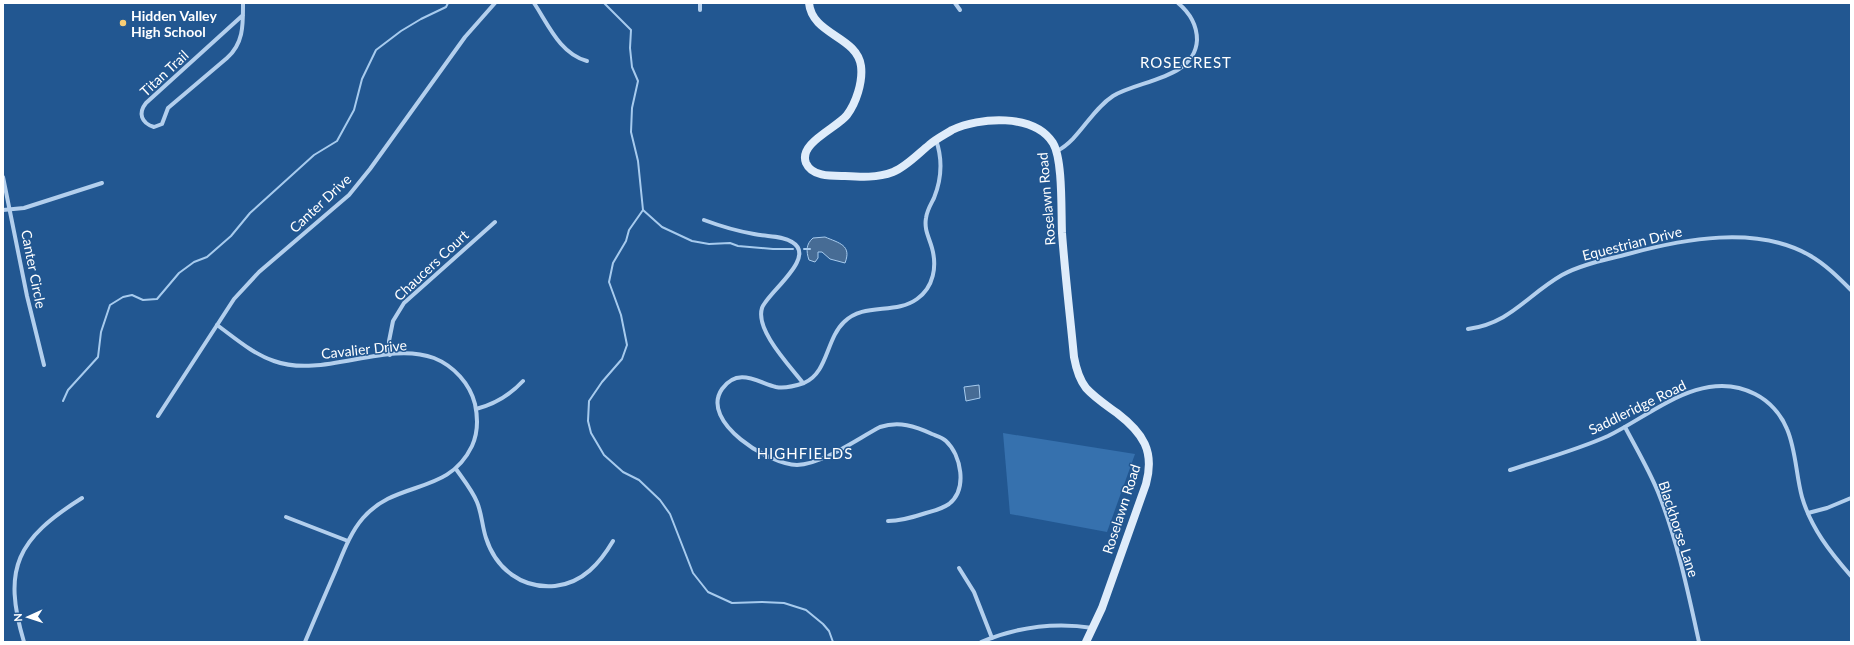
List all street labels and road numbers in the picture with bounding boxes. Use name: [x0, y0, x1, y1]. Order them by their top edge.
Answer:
street label: Titan Trail: [136, 46, 192, 100]
street label: Roselawn Road: [1033, 152, 1059, 246]
street label: Canter Drive: [286, 170, 354, 236]
street label: Equestrian Drive: [1580, 222, 1684, 264]
street label: Chaucers Court: [390, 226, 472, 304]
street label: Canter Circle: [18, 228, 50, 310]
street label: Cavalier Drive: [320, 336, 408, 362]
street label: Saddleridge Road: [1585, 376, 1689, 438]
street label: Roselawn Road: [1098, 462, 1144, 556]
street label: Blackhorse Lane: [1655, 479, 1703, 579]

